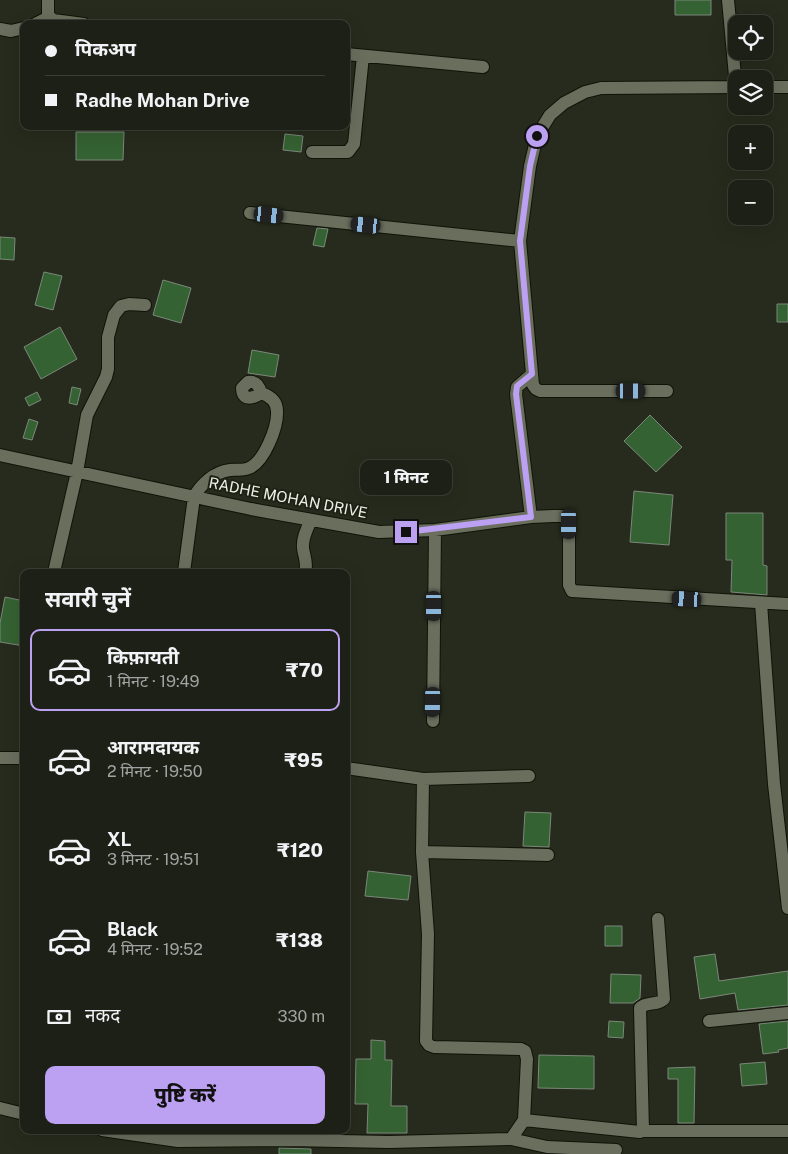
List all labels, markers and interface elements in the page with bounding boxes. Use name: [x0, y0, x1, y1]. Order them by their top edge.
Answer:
map controls: [728, 15, 773, 225]
button: locate: [728, 15, 773, 60]
text: पिकअप: [75, 38, 136, 60]
button: layers: [728, 70, 773, 115]
text: Radhe Mohan Drive: [75, 89, 250, 111]
route start: [526, 125, 548, 147]
button: +: [728, 125, 773, 170]
button: −: [728, 180, 773, 225]
car: [253, 206, 284, 224]
car: [350, 216, 381, 234]
car: [616, 384, 646, 399]
callout: 1 मिनट: [360, 460, 452, 494]
text: 1 मिनट: [384, 468, 428, 487]
street label: RADHE MOHAN DRIVE: [207, 474, 369, 521]
car: [561, 509, 576, 539]
route end: [395, 521, 417, 543]
text: सवारी चुनें: [45, 586, 131, 612]
car: [426, 591, 441, 621]
car: [671, 591, 702, 607]
text: किफ़ायती: [107, 646, 179, 668]
icon: car: [47, 648, 92, 693]
text: ₹70: [286, 659, 323, 681]
text: 1 मिनट · 19:49: [107, 672, 199, 691]
car: [425, 687, 440, 717]
text: आरामदायक: [107, 736, 199, 758]
icon: car: [47, 738, 92, 783]
text: ₹95: [284, 749, 323, 771]
text: 2 मिनट · 19:50: [107, 762, 203, 781]
icon: car: [47, 828, 92, 873]
text: XL: [107, 828, 132, 850]
text: ₹120: [277, 839, 323, 861]
text: 3 मिनट · 19:51: [107, 850, 200, 869]
icon: car: [47, 918, 92, 963]
text: Black: [107, 918, 158, 940]
text: ₹138: [276, 929, 323, 951]
text: 4 मिनट · 19:52: [107, 940, 203, 959]
icon: cash: [45, 1003, 73, 1031]
text: नकद: [85, 1004, 120, 1026]
text: 330 m: [278, 1007, 325, 1026]
button: पुष्टि करें: [45, 1066, 325, 1124]

